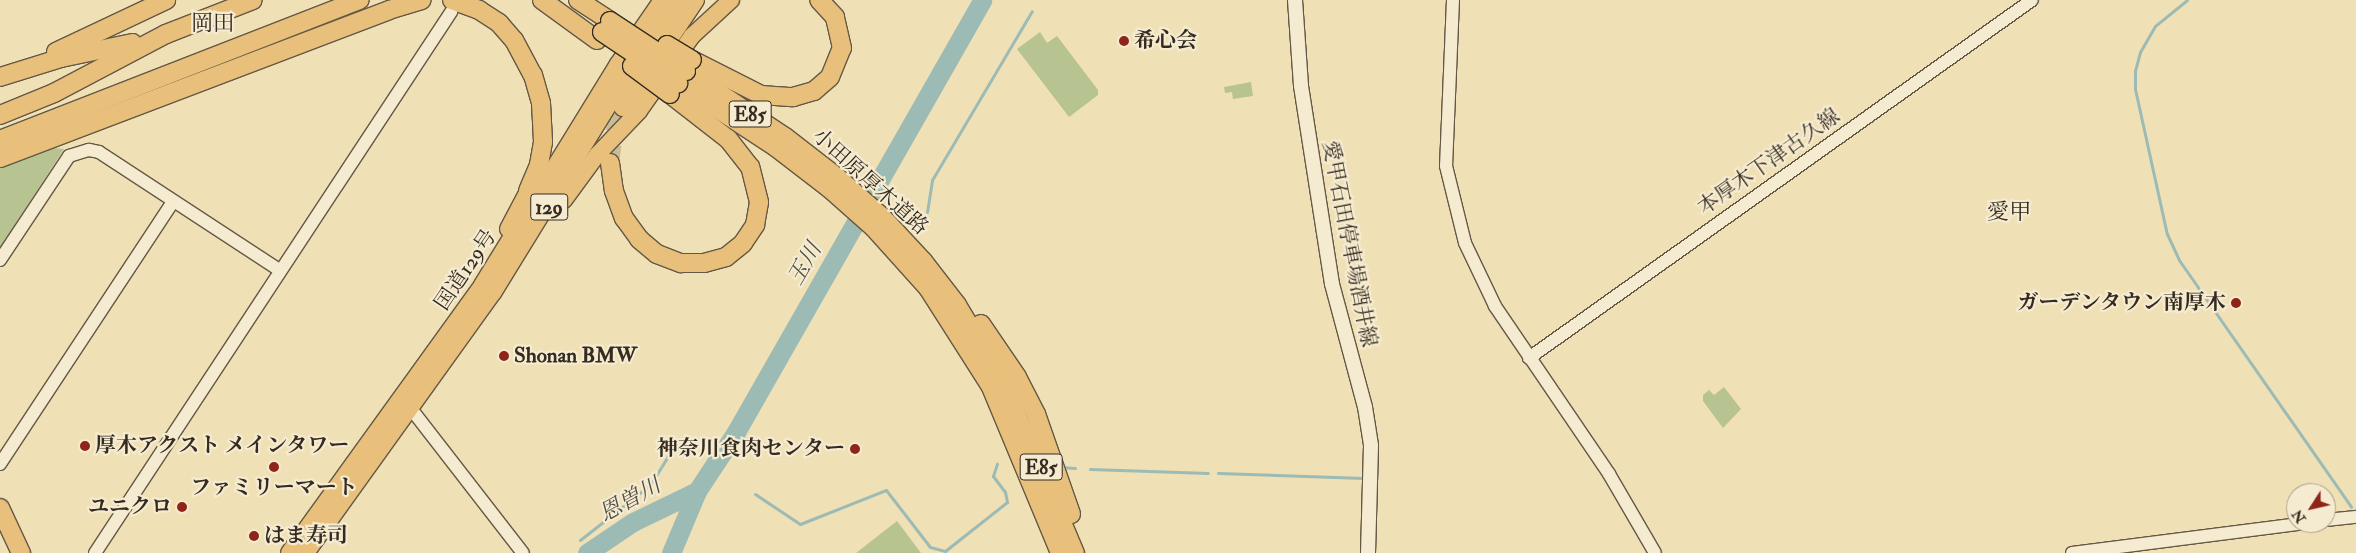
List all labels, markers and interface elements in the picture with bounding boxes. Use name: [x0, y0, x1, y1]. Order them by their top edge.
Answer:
district label: 岡田: [191, 11, 235, 37]
place label: 希心会: [1134, 28, 1197, 54]
marker: 希心会: [1118, 35, 1130, 47]
road number: E85: [728, 96, 772, 132]
street label: 本厚木下津古久線: [1693, 103, 1845, 221]
street label: 小田原厚木道路: [807, 123, 933, 241]
street label: 愛甲石田停車場酒井線: [1317, 139, 1381, 349]
road number: 129: [529, 190, 569, 224]
district label: 愛甲: [1987, 200, 2031, 226]
street label: 国道129号: [430, 225, 502, 315]
water label: 玉川: [783, 238, 827, 290]
place label: ガーデンタウン南厚木: [2016, 290, 2226, 316]
marker: ガーデンタウン南厚木: [2230, 297, 2242, 309]
place label: Shonan BMW: [514, 343, 637, 369]
marker: Shonan BMW: [498, 350, 510, 362]
place label: 厚木アクスト メインタワー: [95, 433, 351, 459]
place label: 神奈川食肉センター: [656, 436, 845, 462]
marker: 厚木アクスト メインタワー: [79, 440, 91, 452]
marker: 神奈川食肉センター: [849, 443, 861, 455]
road number: E85: [1018, 450, 1064, 484]
marker: ファミリーマート: [268, 461, 280, 473]
water label: 恩曽川: [595, 472, 665, 528]
place label: ファミリーマート: [190, 475, 358, 501]
north arrow: [2286, 483, 2336, 533]
place label: ユニクロ: [88, 494, 172, 520]
marker: ユニクロ: [176, 501, 188, 513]
text: N: [2289, 506, 2310, 526]
place label: はま寿司: [264, 523, 348, 549]
marker: はま寿司: [248, 530, 260, 542]

